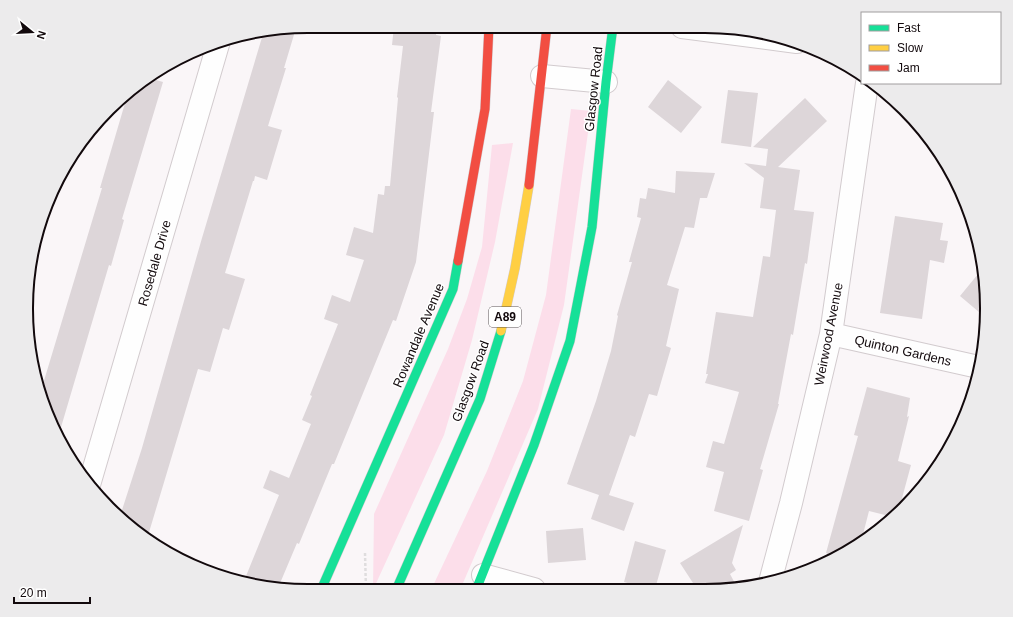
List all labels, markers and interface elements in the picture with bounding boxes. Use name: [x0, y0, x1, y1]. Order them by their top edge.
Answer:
north arrow: [12, 12, 52, 52]
legend: [861, 12, 1001, 84]
text: Fast: [897, 21, 921, 35]
text: N: [35, 29, 48, 41]
text: Slow: [897, 41, 923, 55]
street label: Glasgow Road: [582, 46, 605, 132]
text: Jam: [897, 61, 920, 75]
street label: Rosedale Drive: [135, 218, 174, 308]
street label: Rowandale Avenue: [390, 281, 447, 390]
street label: Weirwood Avenue: [811, 281, 846, 387]
road number: A89: [489, 307, 521, 327]
street label: Quinton Gardens: [853, 332, 953, 369]
street label: Glasgow Road: [449, 339, 492, 424]
scale bar: [14, 579, 90, 605]
text: 20 m: [20, 586, 47, 600]

